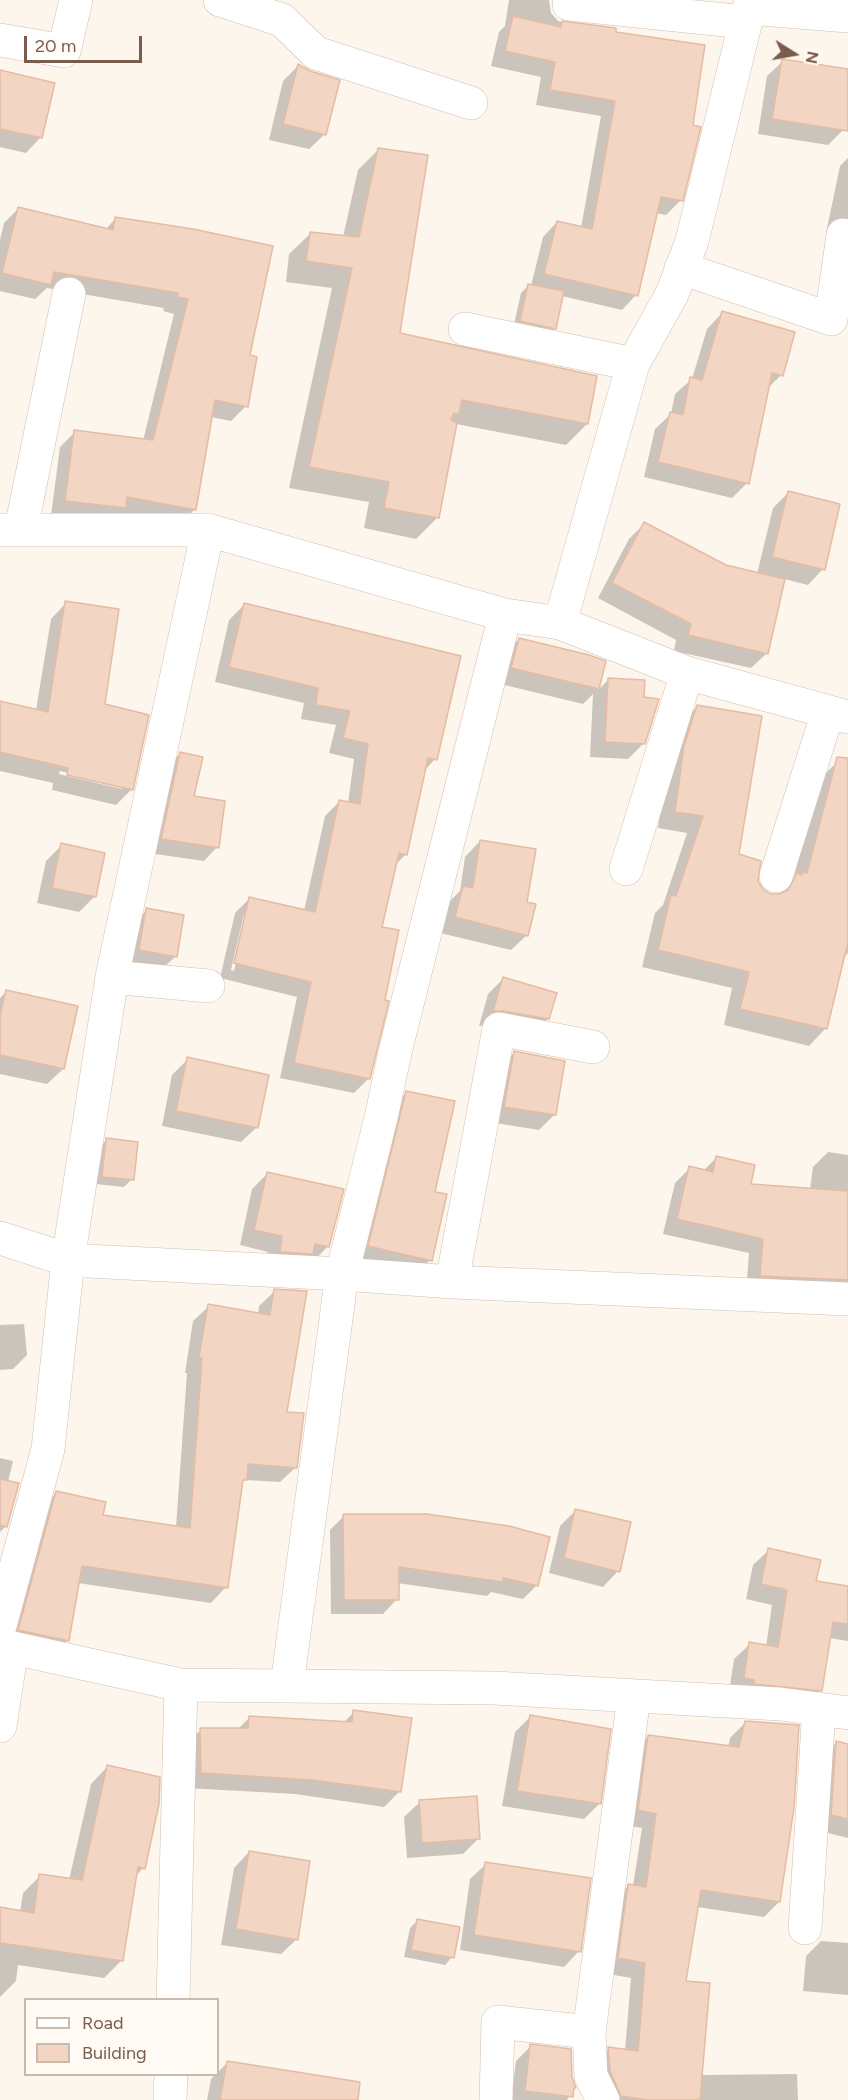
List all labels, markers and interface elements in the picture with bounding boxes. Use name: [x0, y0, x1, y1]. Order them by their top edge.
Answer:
scale bar: [27, 24, 146, 62]
north arrow: [764, 24, 824, 84]
text: 20 m: [35, 35, 76, 57]
text: N: [802, 50, 823, 65]
legend: [24, 1998, 219, 2076]
text: Road: [82, 2012, 123, 2034]
text: Building: [82, 2042, 147, 2064]

